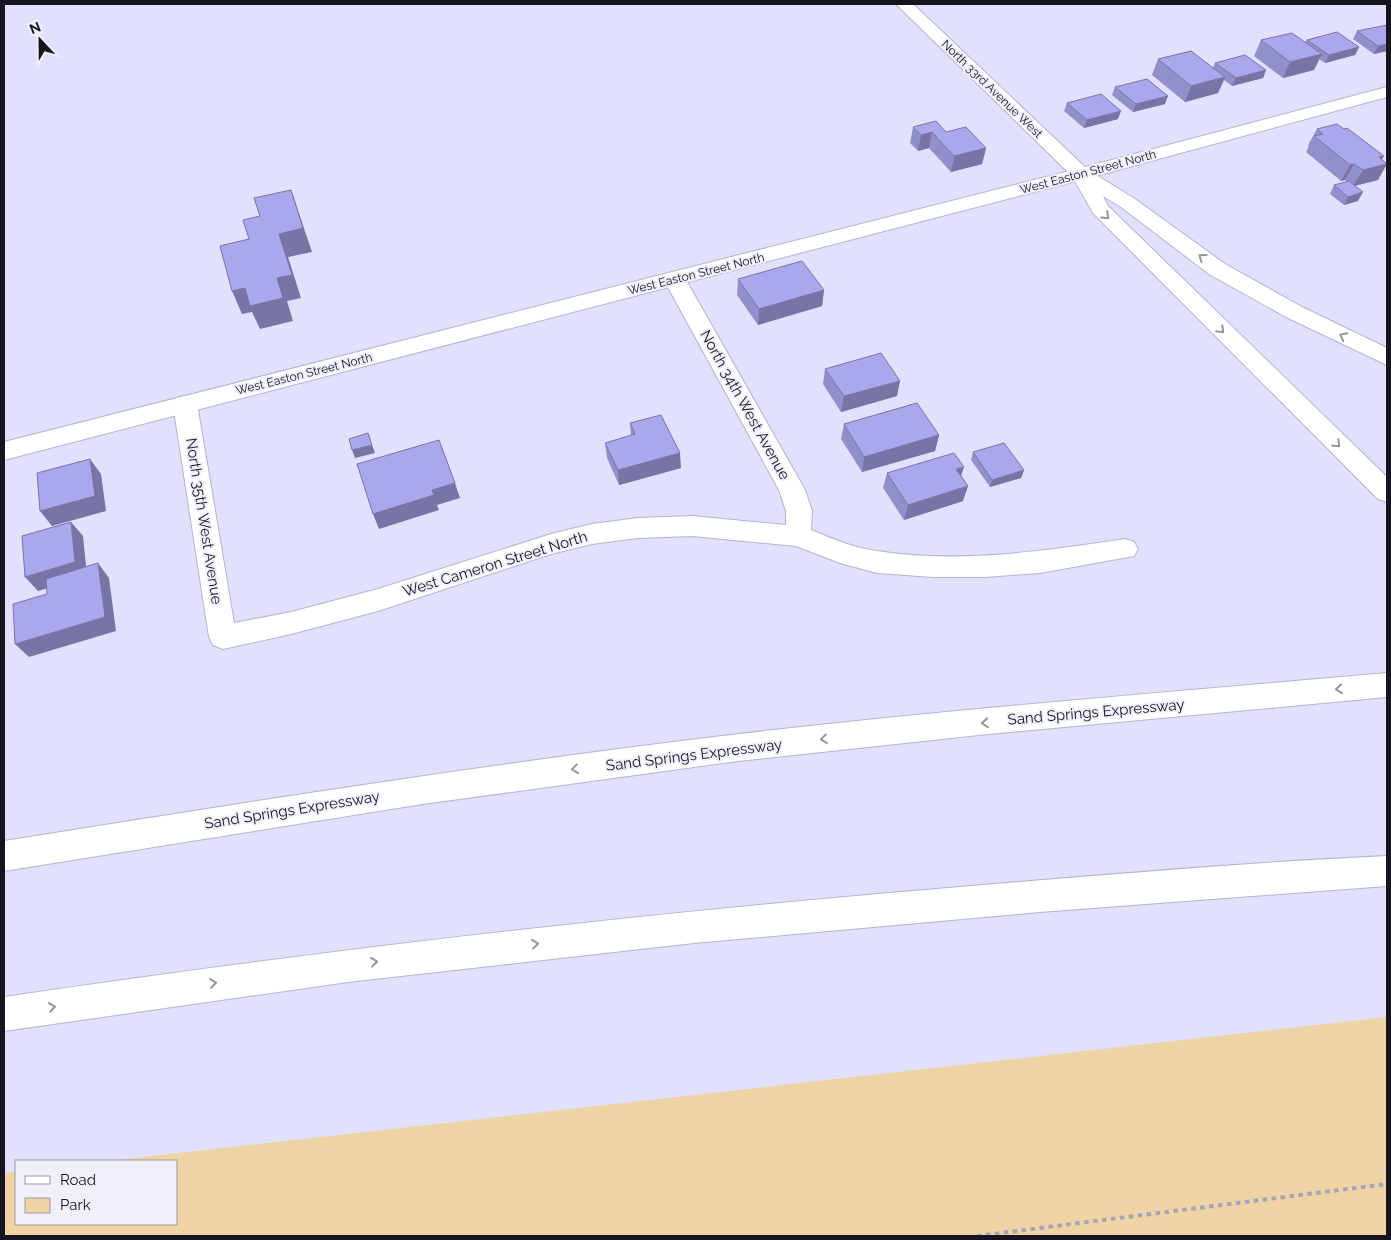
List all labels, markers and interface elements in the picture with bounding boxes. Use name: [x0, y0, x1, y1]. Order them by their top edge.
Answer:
north arrow: [15, 15, 65, 65]
text: N: [27, 19, 43, 37]
street label: North 33rd Avenue West: [939, 37, 1045, 141]
street label: West Easton Street North: [1018, 147, 1158, 197]
one-way arrow: [1100, 210, 1109, 219]
street label: West Easton Street North: [626, 250, 766, 298]
one-way arrow: [1198, 254, 1207, 263]
one-way arrow: [1216, 324, 1225, 333]
street label: North 34th West Avenue: [696, 327, 794, 483]
one-way arrow: [1339, 332, 1348, 342]
street label: West Easton Street North: [234, 350, 374, 398]
street label: North 35th West Avenue: [182, 436, 226, 606]
one-way arrow: [1331, 438, 1340, 447]
street label: West Cameron Street North: [401, 527, 589, 601]
one-way arrow: [1334, 683, 1342, 694]
street label: Sand Springs Expressway: [1007, 695, 1185, 729]
one-way arrow: [981, 717, 989, 728]
one-way arrow: [819, 733, 828, 743]
street label: Sand Springs Expressway: [605, 735, 783, 775]
one-way arrow: [571, 763, 579, 774]
street label: Sand Springs Expressway: [203, 787, 381, 833]
one-way arrow: [532, 939, 540, 950]
one-way arrow: [370, 957, 378, 968]
one-way arrow: [209, 978, 217, 989]
one-way arrow: [48, 1002, 56, 1012]
legend: [15, 1160, 178, 1225]
text: Road: [60, 1171, 96, 1189]
text: Park: [60, 1196, 91, 1214]

